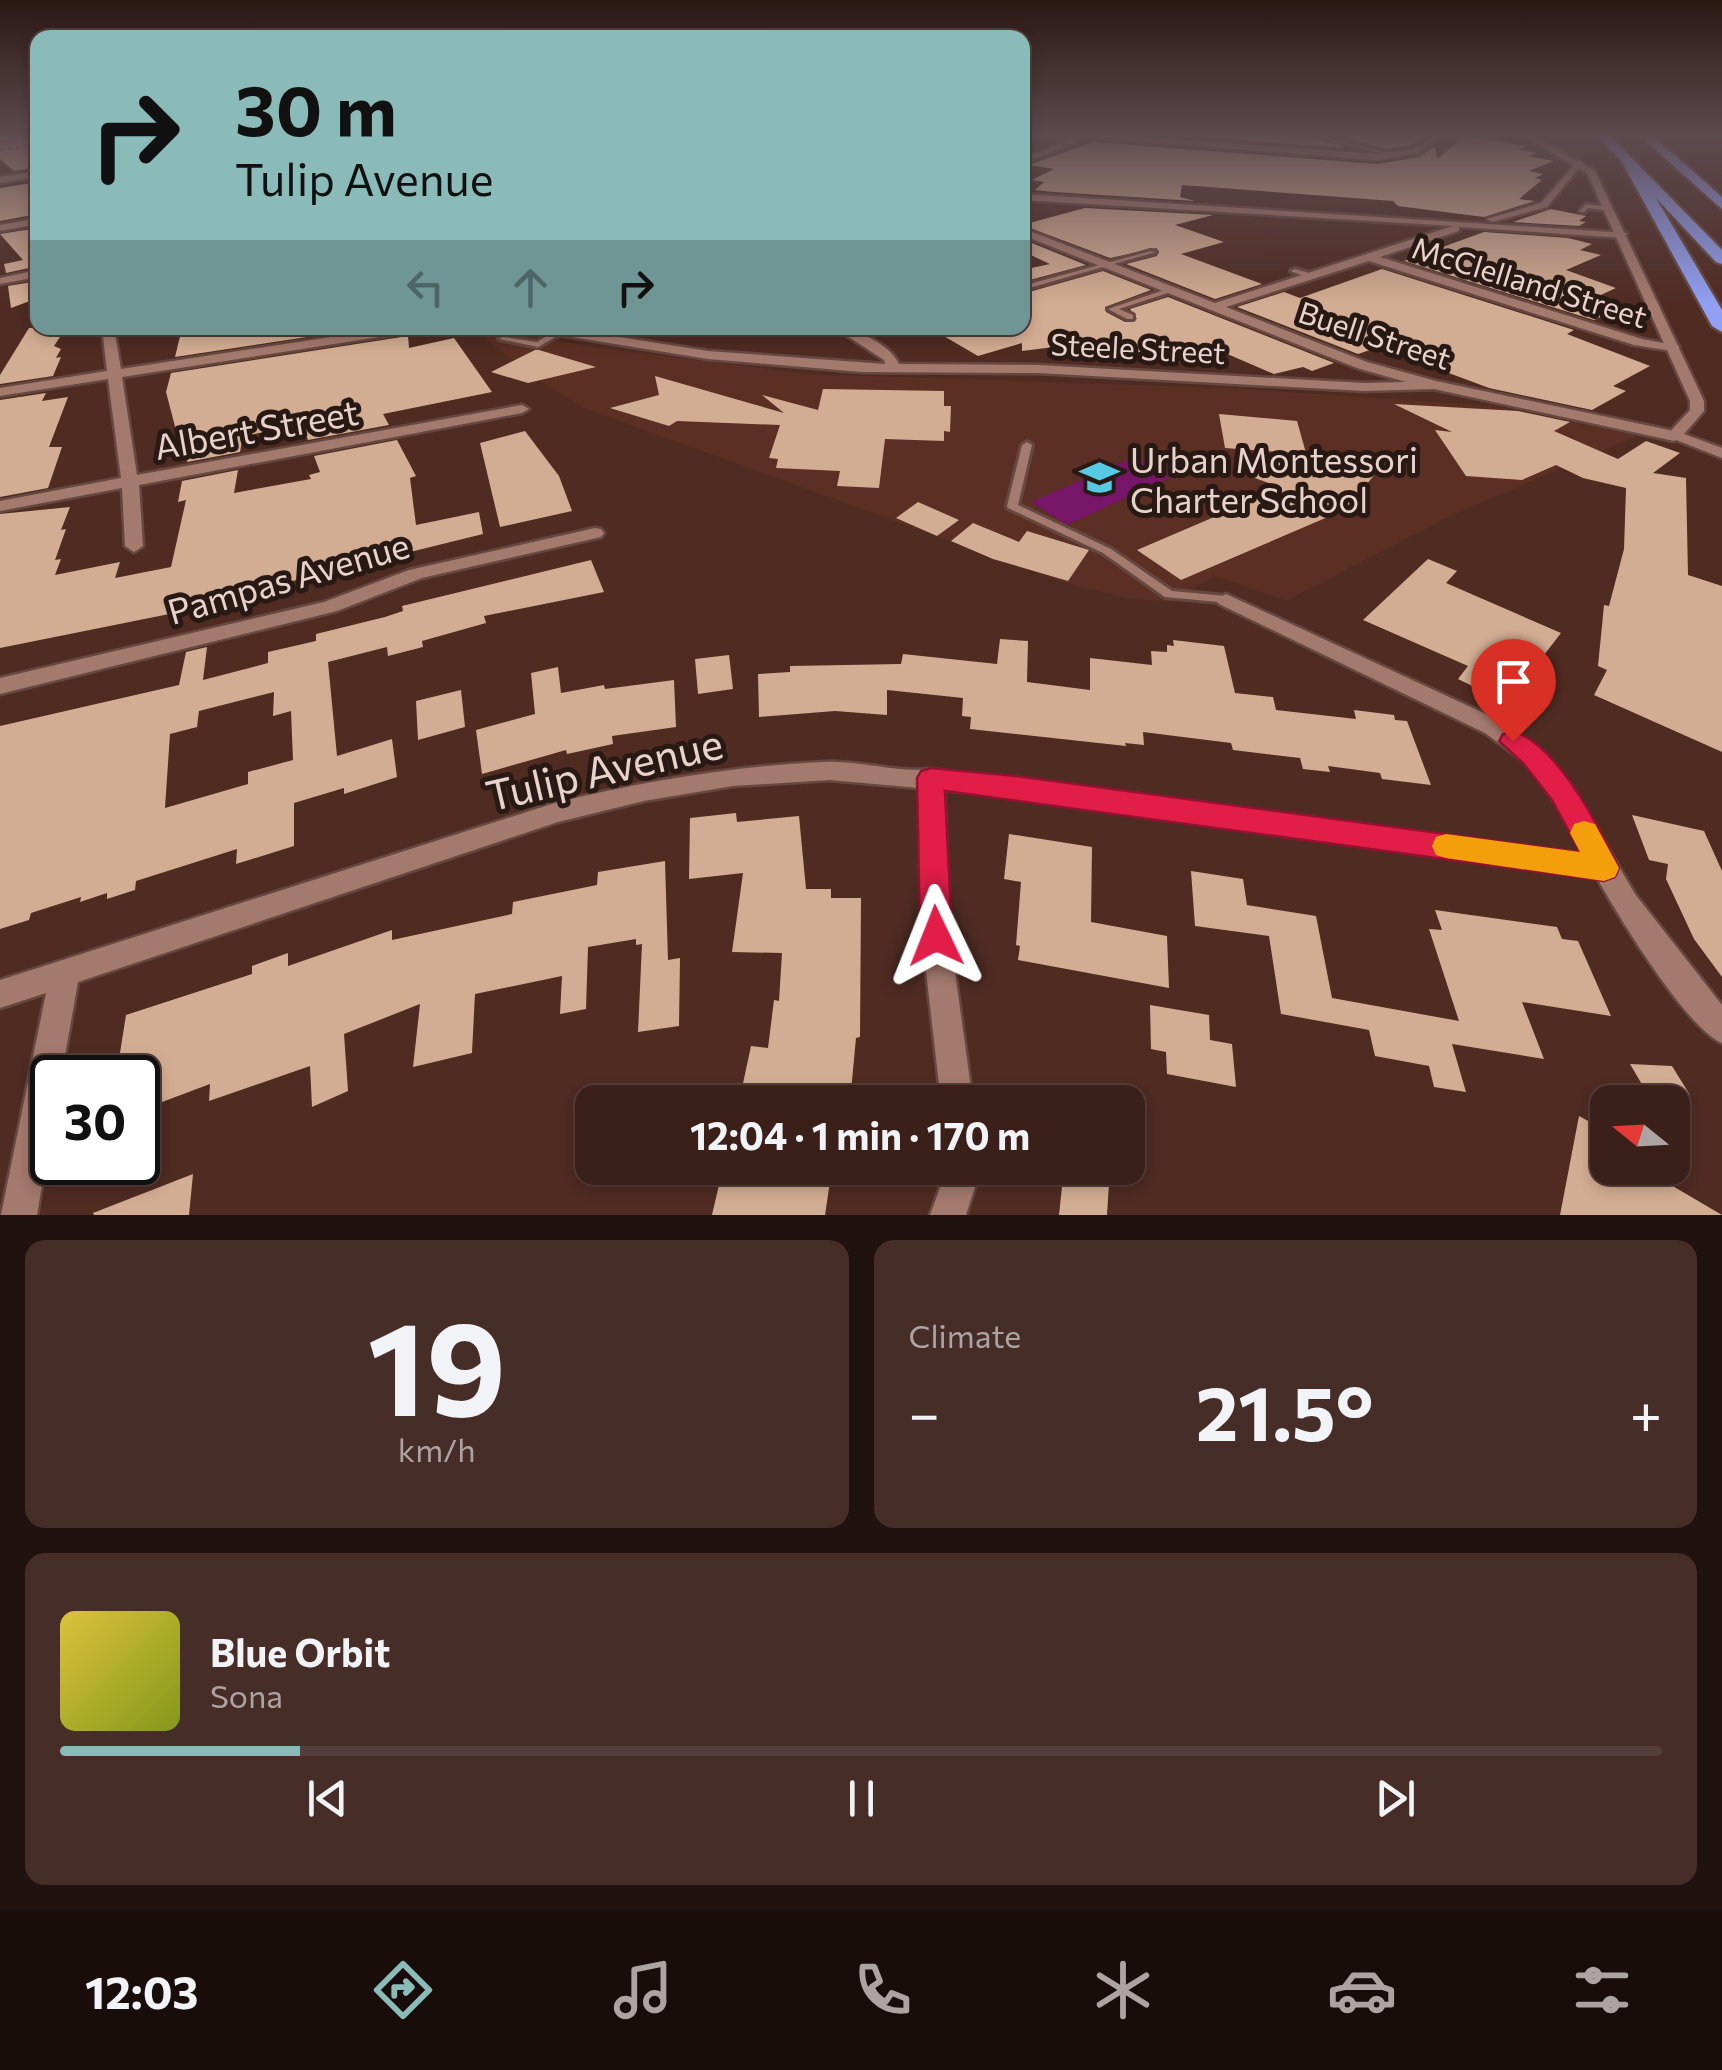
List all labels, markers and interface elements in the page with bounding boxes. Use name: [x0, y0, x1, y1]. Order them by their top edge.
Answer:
text: 30 m: [235, 65, 397, 150]
icon: right: [70, 70, 200, 200]
text: Tulip Avenue: [235, 150, 493, 205]
street label: McClelland Street: [1408, 228, 1652, 334]
icon: left: [398, 260, 453, 315]
icon: ahead: [503, 260, 558, 315]
icon: right: [608, 260, 663, 315]
street label: Buell Street: [1294, 292, 1456, 376]
street label: Steele Street: [1050, 324, 1226, 370]
street label: Albert Street: [151, 389, 361, 467]
place label: Urban Montessori Charter School: [1130, 437, 1418, 520]
school or university icon: Urban Montessori Charter School: [1079, 457, 1121, 499]
street label: Pampas Avenue: [162, 522, 414, 632]
pin: [1471, 639, 1556, 742]
icon: arrive: [1486, 654, 1541, 709]
street label: Tulip Avenue: [481, 716, 727, 820]
position arrow: [884, 884, 988, 988]
speed limit sign: 30: [30, 1055, 160, 1185]
north arrow: [1590, 1085, 1690, 1185]
map controls: [1590, 1085, 1690, 1185]
text: 12:04 · 1 min · 170 m: [690, 1111, 1030, 1158]
text: 19: [367, 1284, 506, 1443]
text: Climate: [909, 1315, 1021, 1355]
text: 21.5°: [1196, 1365, 1374, 1456]
text: −: [909, 1378, 940, 1445]
text: +: [1630, 1378, 1662, 1445]
text: km/h: [398, 1429, 476, 1469]
text: Blue Orbit: [210, 1628, 390, 1675]
text: Sona: [210, 1675, 283, 1715]
icon: previous: [300, 1771, 355, 1826]
icon: pause: [834, 1771, 889, 1826]
icon: next: [1368, 1771, 1423, 1826]
icon: directions: [368, 1955, 438, 2025]
icon: music: [608, 1955, 678, 2025]
icon: phone: [848, 1955, 918, 2025]
icon: climate: [1088, 1955, 1158, 2025]
icon: car: [1327, 1955, 1397, 2025]
icon: filters: [1567, 1955, 1637, 2025]
text: 12:03: [85, 1963, 199, 2018]

